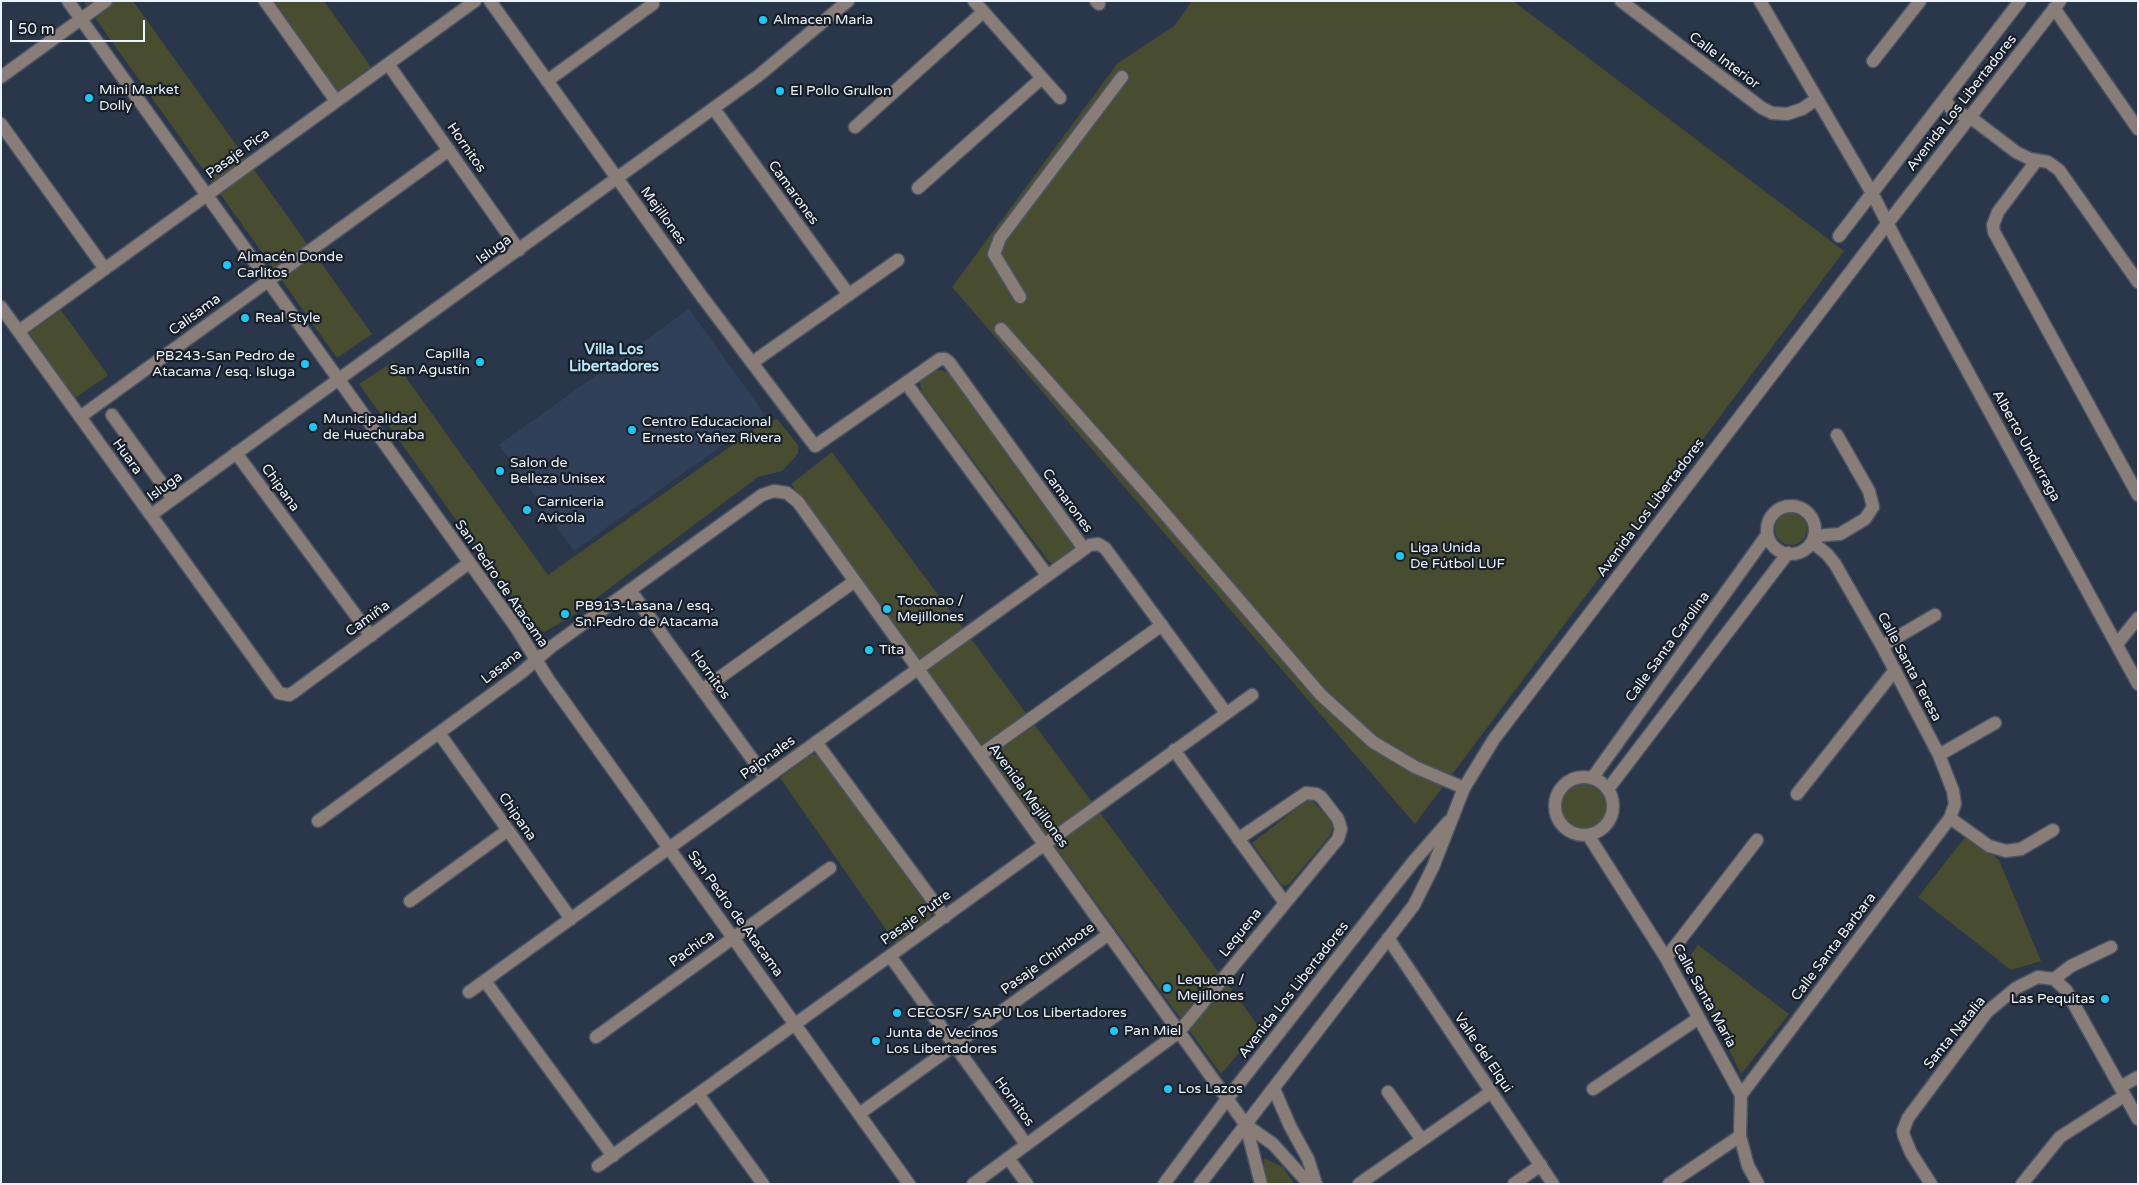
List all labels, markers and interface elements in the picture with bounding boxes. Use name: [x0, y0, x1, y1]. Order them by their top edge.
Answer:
scale bar: [12, 10, 148, 42]
place label: Almacen Maria: [773, 12, 873, 28]
marker: Almacen Maria: [757, 14, 769, 26]
text: 50 m: [18, 20, 55, 38]
street label: Calle Interior: [1685, 29, 1763, 93]
street label: Avenida Los Libertadores: [1904, 31, 2020, 175]
place label: Mini Market Dolly: [99, 82, 179, 114]
place label: El Pollo Grullon: [790, 83, 891, 99]
marker: El Pollo Grullon: [774, 85, 786, 97]
marker: Mini Market Dolly: [83, 92, 95, 104]
street label: Hornitos: [443, 120, 489, 176]
street label: Pasaje Pica: [203, 125, 273, 183]
street label: Camarones: [764, 158, 822, 228]
street label: Mejillones: [637, 184, 689, 248]
street label: Isluga: [473, 232, 515, 268]
place label: Almacén Donde Carlitos: [237, 249, 343, 282]
marker: Almacén Donde Carlitos: [221, 259, 233, 271]
street label: Calisama: [166, 291, 224, 339]
place label: Real Style: [255, 310, 320, 326]
marker: Real Style: [239, 312, 251, 324]
district label: Villa Los Libertadores: [569, 341, 659, 376]
place label: Capilla San Agustín: [390, 346, 470, 378]
place label: PB243-San Pedro de Atacama / esq. Isluga: [152, 348, 295, 381]
marker: Capilla San Agustín: [474, 356, 486, 368]
marker: PB243-San Pedro de Atacama / esq. Isluga: [299, 358, 311, 370]
street label: Alberto Undurraga: [1988, 387, 2064, 505]
place label: Municipalidad de Huechuraba: [323, 411, 425, 444]
place label: Centro Educacional Ernesto Yañez Rivera: [642, 414, 781, 447]
marker: Municipalidad de Huechuraba: [307, 421, 319, 433]
marker: Centro Educacional Ernesto Yañez Rivera: [626, 424, 638, 436]
street label: Huara: [108, 436, 146, 478]
street label: Avenida Los Libertadores: [1594, 436, 1708, 580]
place label: Salon de Belleza Unisex: [510, 455, 605, 488]
street label: Chipana: [257, 461, 303, 515]
marker: Salon de Belleza Unisex: [494, 465, 506, 477]
street label: Camarones: [1038, 466, 1096, 536]
street label: Isluga: [144, 469, 186, 505]
place label: Carniceria Avicola: [537, 494, 604, 526]
marker: Carniceria Avicola: [521, 504, 533, 516]
street label: San Pedro de Atacama: [451, 517, 551, 651]
place label: Liga Unida De Fútbol LUF: [1410, 540, 1505, 572]
marker: Liga Unida De Fútbol LUF: [1394, 550, 1406, 562]
street label: Calle Santa Carolina: [1622, 588, 1714, 706]
place label: Toconao / Mejillones: [897, 593, 964, 626]
street label: Camiña: [343, 597, 393, 641]
place label: PB913-Lasana / esq. Sn.Pedro de Atacama: [575, 598, 719, 630]
marker: Toconao / Mejillones: [881, 603, 893, 615]
marker: PB913-Lasana / esq. Sn.Pedro de Atacama: [559, 608, 571, 620]
street label: Calle Santa Teresa: [1873, 610, 1945, 724]
place label: Tita: [879, 642, 904, 658]
marker: Tita: [863, 644, 875, 656]
street label: Lasana: [478, 646, 526, 688]
street label: Hornitos: [687, 647, 733, 703]
street label: Pajonales: [737, 733, 799, 783]
street label: Avenida Mejillones: [985, 741, 1071, 851]
street label: Chipana: [494, 790, 540, 844]
street label: San Pedro de Atacama: [684, 848, 786, 980]
street label: Pasaje Putre: [878, 887, 954, 949]
street label: Calle Santa Barbara: [1788, 890, 1880, 1004]
street label: Lequena: [1216, 905, 1266, 961]
street label: Avenida Los Libertadores: [1236, 918, 1352, 1062]
street label: Pasaje Chimbote: [998, 919, 1098, 999]
street label: Pachica: [666, 927, 718, 971]
street label: Calle Santa María: [1669, 941, 1739, 1051]
place label: Lequena / Mejillones: [1177, 972, 1245, 1004]
marker: Lequena / Mejillones: [1161, 982, 1173, 994]
place label: Las Pequitas: [2011, 991, 2095, 1007]
street label: Santa Natalia: [1921, 993, 1989, 1073]
marker: Las Pequitas: [2099, 993, 2111, 1005]
place label: CECOSF/ SAPU Los Libertadores: [907, 1005, 1127, 1021]
marker: CECOSF/ SAPU Los Libertadores: [891, 1007, 903, 1019]
street label: Valle del Elqui: [1450, 1010, 1516, 1096]
place label: Pan Miel: [1124, 1023, 1181, 1039]
place label: Junta de Vecinos Los Libertadores: [886, 1025, 998, 1058]
marker: Pan Miel: [1108, 1025, 1120, 1037]
marker: Junta de Vecinos Los Libertadores: [870, 1035, 882, 1047]
street label: Hornitos: [991, 1074, 1037, 1130]
place label: Los Lazos: [1178, 1081, 1243, 1097]
marker: Los Lazos: [1162, 1083, 1174, 1095]

